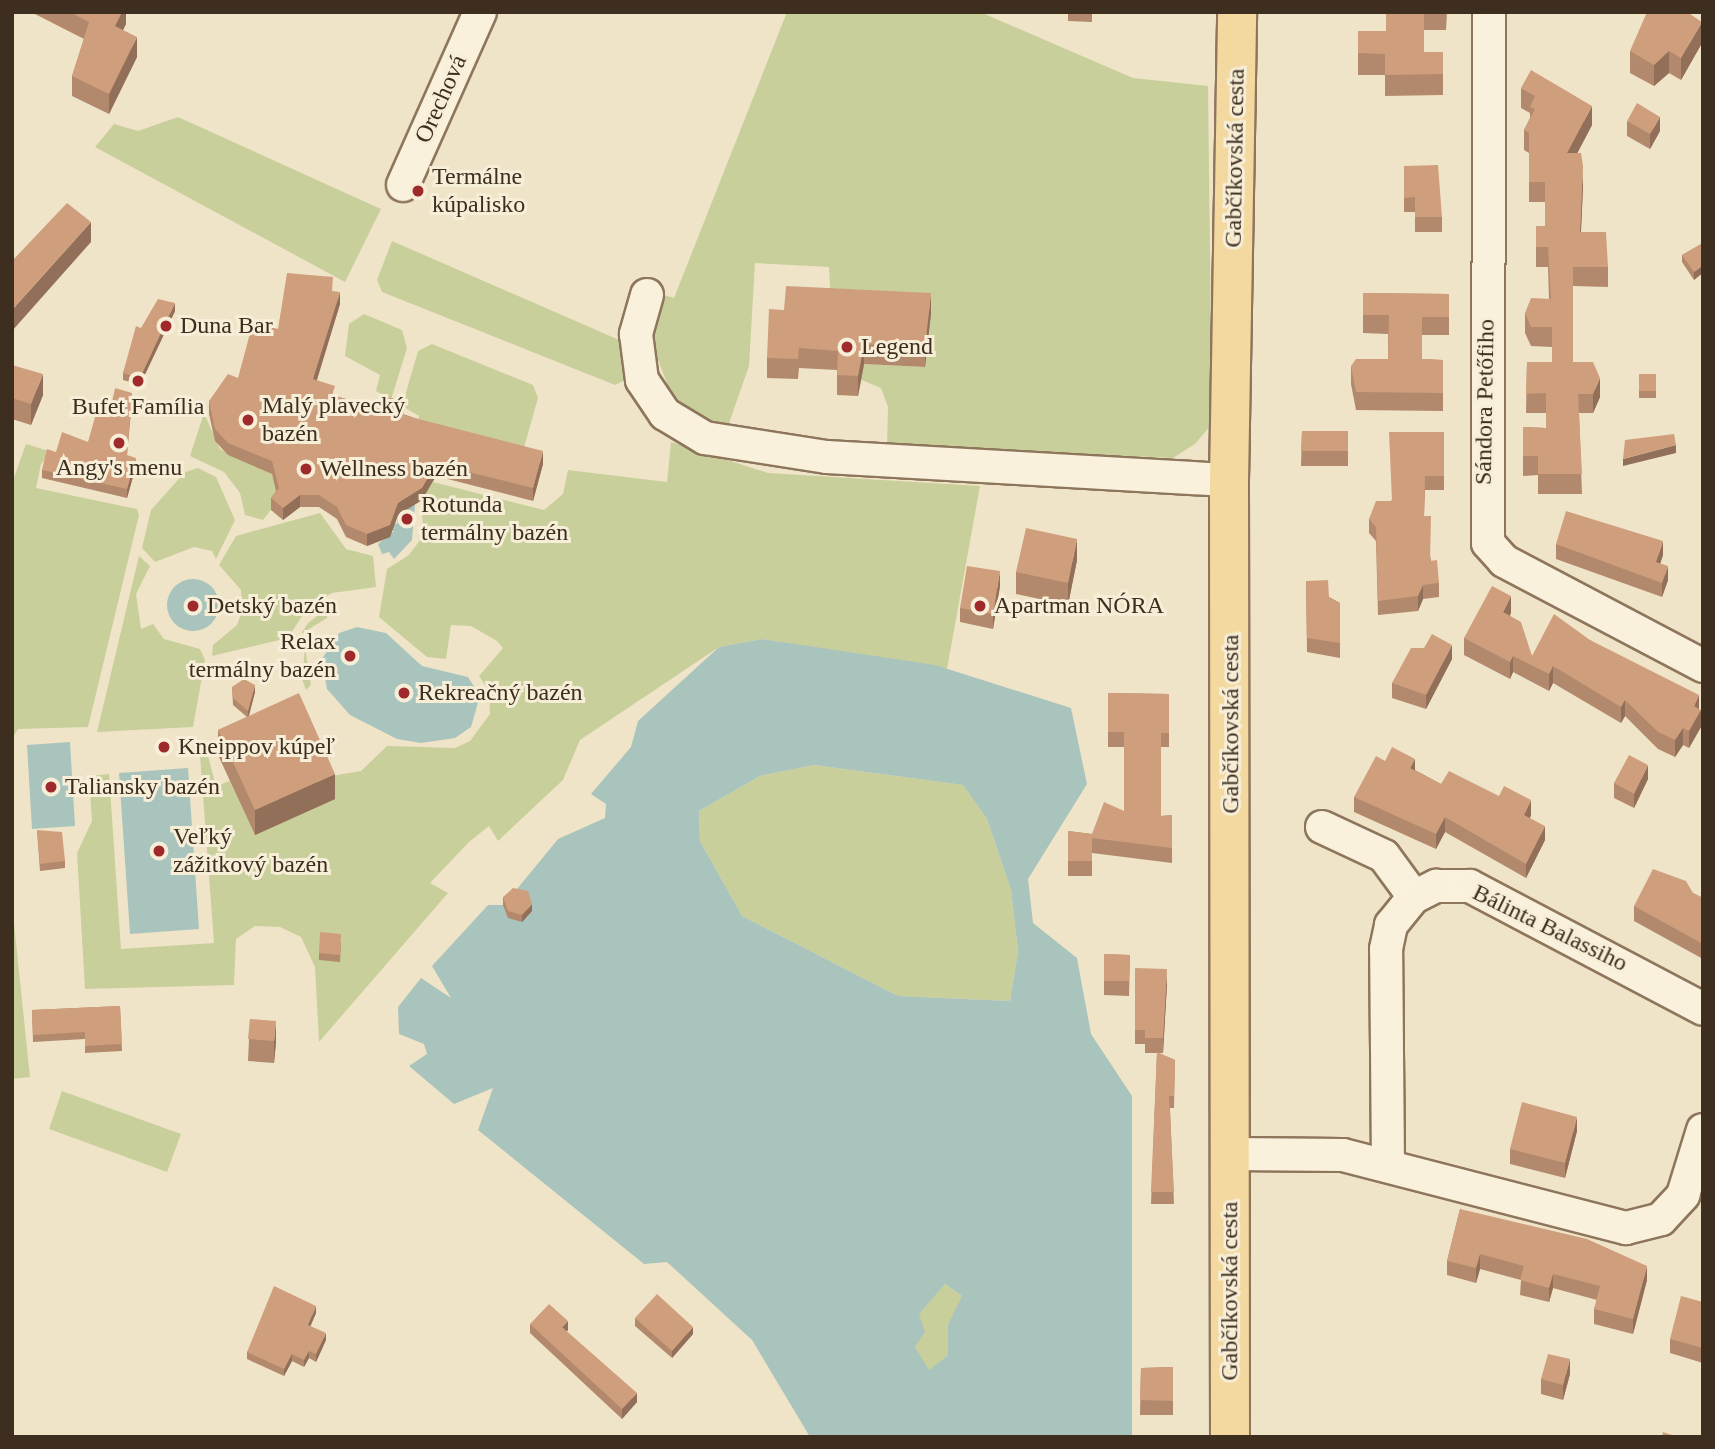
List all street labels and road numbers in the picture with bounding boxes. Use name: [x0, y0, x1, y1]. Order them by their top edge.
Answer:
street label: Orechová: [409, 51, 473, 147]
street label: Gabčíkovská cesta: [1219, 68, 1251, 248]
street label: Sándora Petőfiho: [1469, 319, 1501, 485]
street label: Gabčíkovská cesta: [1217, 634, 1245, 814]
street label: Bálinta Balassiho: [1468, 878, 1632, 978]
street label: Gabčíkovská cesta: [1216, 1201, 1244, 1381]

